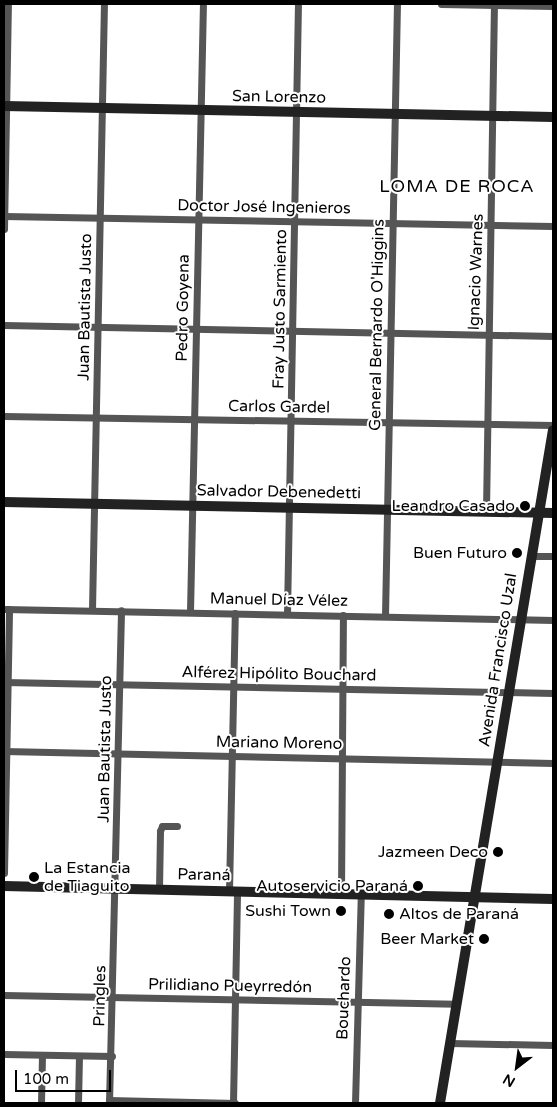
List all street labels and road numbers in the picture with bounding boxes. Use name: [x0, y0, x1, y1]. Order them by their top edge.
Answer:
street label: San Lorenzo: [232, 87, 326, 107]
street label: Doctor José Ingenieros: [177, 196, 351, 218]
street label: Ignacio Warnes: [464, 213, 488, 331]
street label: General Bernardo O'Higgins: [366, 219, 388, 431]
street label: Fray Justo Sarmiento: [269, 229, 291, 389]
street label: Juan Bautista Justo: [74, 233, 96, 381]
street label: Pedro Goyena: [172, 254, 194, 362]
street label: Carlos Gardel: [228, 397, 330, 417]
street label: Salvador Debenedetti: [197, 481, 361, 503]
street label: Avenida Francisco Uzal: [475, 572, 521, 748]
street label: Manuel Díaz Vélez: [210, 589, 348, 611]
street label: Alférez Hipólito Bouchard: [181, 663, 377, 685]
street label: Juan Bautista Justo: [94, 675, 116, 823]
street label: Mariano Moreno: [216, 732, 342, 754]
street label: Paraná: [177, 865, 231, 885]
street label: Bouchardo: [333, 956, 355, 1040]
street label: Pringles: [90, 965, 110, 1027]
street label: Prilidiano Pueyrredón: [148, 975, 312, 997]

